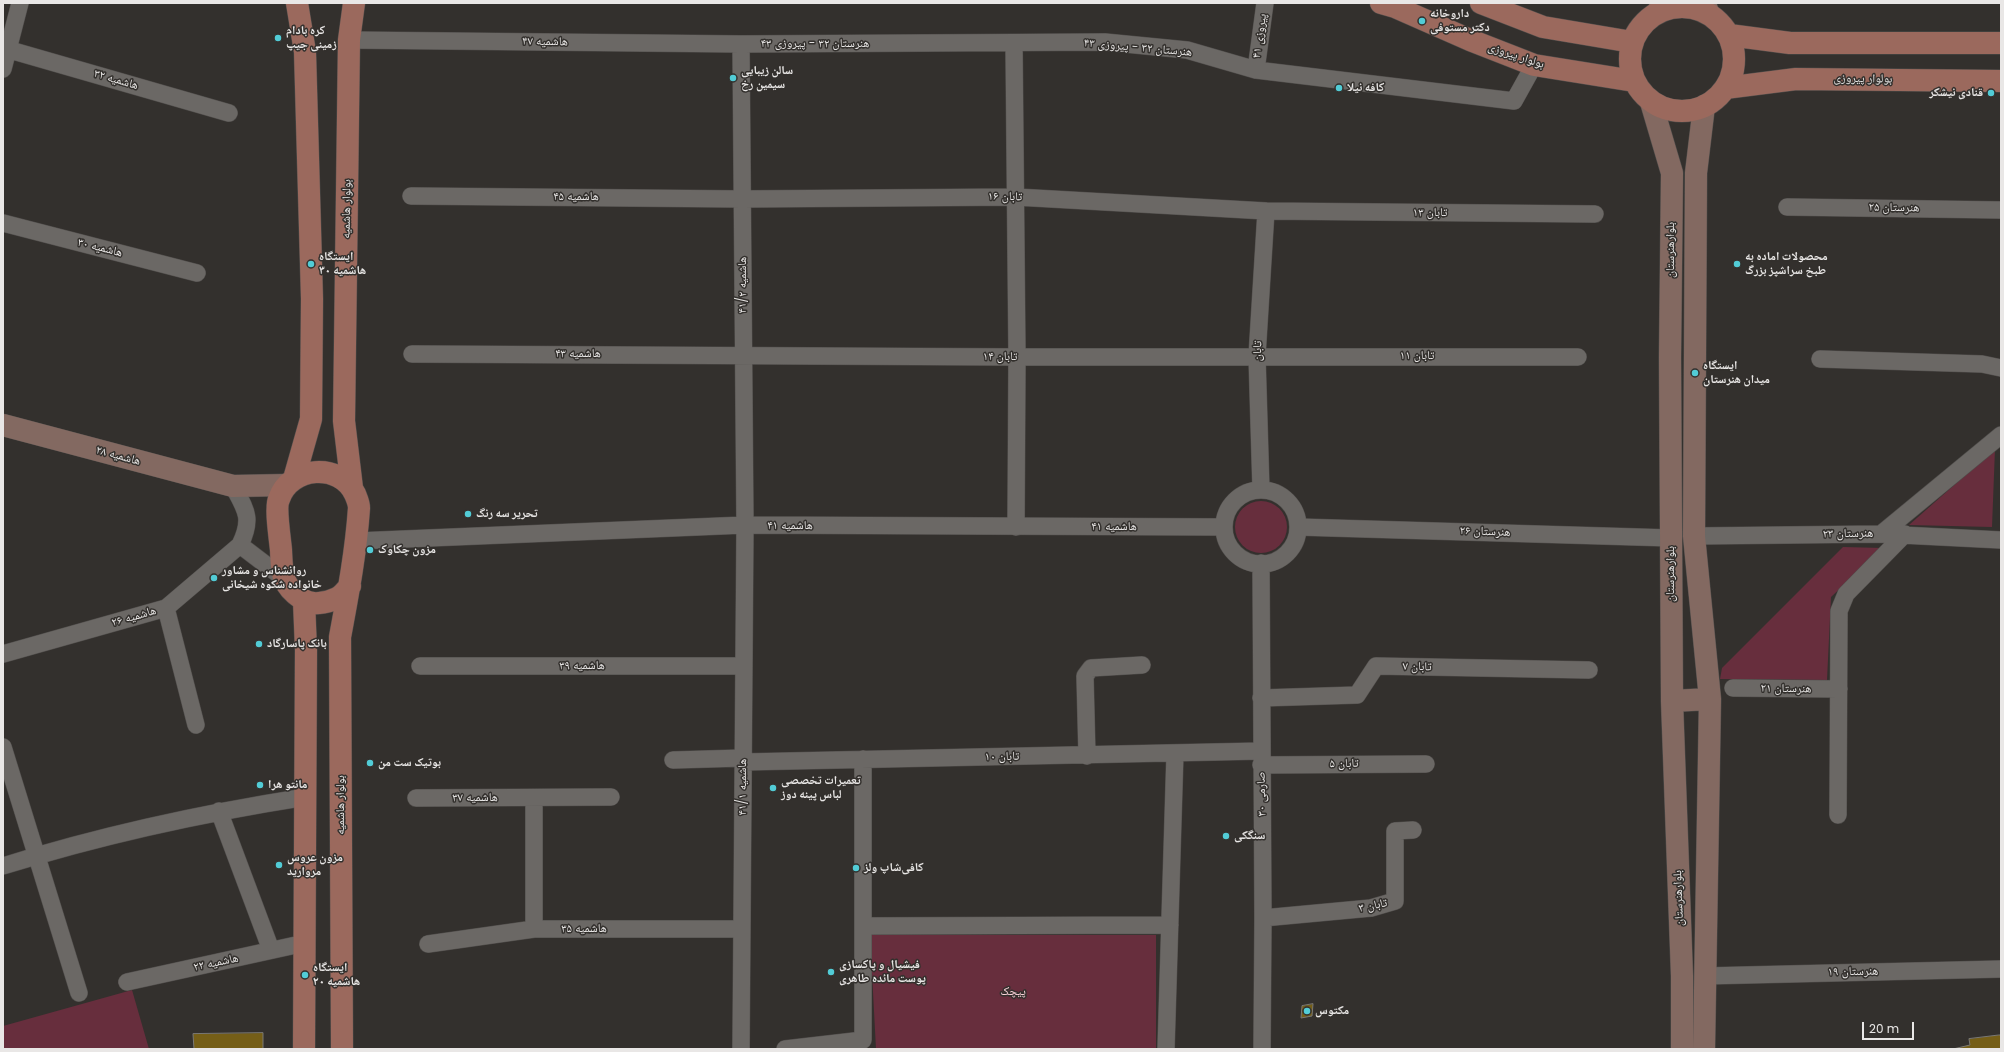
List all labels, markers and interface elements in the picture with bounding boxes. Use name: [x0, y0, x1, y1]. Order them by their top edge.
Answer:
place label: داروخانه دکتر مستوفی: [1430, 7, 1490, 35]
street label: پیروزی ۴۱: [1250, 13, 1270, 59]
marker: داروخانه دکتر مستوفی: [1417, 16, 1427, 26]
place label: کره بادام زمینی جیپ: [286, 24, 337, 52]
marker: کره بادام زمینی جیپ: [273, 33, 283, 43]
street label: هاشمیه ۴۷: [522, 34, 568, 50]
street label: هنرستان ۳۲ - پیروزی ۴۳: [1083, 36, 1193, 60]
street label: هنرستان ۳۲ - پیروزی ۴۳: [761, 37, 869, 51]
street label: بولوار پیروزی: [1486, 40, 1546, 72]
place label: سالن زیبایی سیمین رخ: [741, 64, 793, 92]
street label: هاشمیه ۳۲: [92, 67, 140, 93]
street label: بولوار پیروزی: [1834, 71, 1892, 87]
marker: سالن زیبایی سیمین رخ: [728, 73, 738, 83]
place label: کافه نیلا: [1347, 81, 1384, 95]
marker: کافه نیلا: [1334, 83, 1344, 93]
place label: قنادی نیشکر: [1929, 86, 1983, 100]
marker: قنادی نیشکر: [1986, 88, 1996, 98]
street label: بولوار هاشمیه: [339, 179, 355, 239]
street label: هاشمیه ۴۵: [553, 190, 599, 204]
street label: تابان ۱۶: [988, 190, 1022, 204]
street label: هنرستان ۲۵: [1869, 200, 1919, 216]
street label: تابان ۱۳: [1413, 206, 1447, 220]
street label: بلوارهنرستان: [1664, 222, 1678, 278]
street label: هاشمیه ۳۰: [76, 235, 124, 261]
place label: ایستگاه هاشمیه ۳۰: [319, 250, 366, 278]
place label: محصولات اماده به طبخ سراشپز بزرگ: [1745, 250, 1828, 278]
street label: هاشمیه ۴۱/۲: [736, 257, 750, 313]
marker: ایستگاه هاشمیه ۳۰: [306, 259, 316, 269]
marker: محصولات اماده به طبخ سراشپز بزرگ: [1732, 259, 1742, 269]
street label: تابان: [1250, 340, 1266, 362]
street label: هاشمیه ۴۳: [555, 347, 601, 361]
street label: تابان ۱۱: [1400, 349, 1434, 363]
street label: تابان ۱۴: [983, 350, 1017, 364]
place label: ایستگاه میدان هنرستان: [1703, 359, 1770, 387]
marker: ایستگاه میدان هنرستان: [1690, 368, 1700, 378]
street label: هاشمیه ۲۸: [94, 443, 142, 469]
place label: تحریر سه رنگ: [476, 507, 538, 521]
marker: تحریر سه رنگ: [463, 509, 473, 519]
street label: هاشمیه ۴۱: [767, 519, 813, 533]
street label: هاشمیه ۴۱: [1091, 520, 1137, 534]
street label: هنرستان ۲۶: [1459, 524, 1511, 540]
street label: هنرستان ۲۳: [1823, 526, 1873, 542]
place label: مزون چکاوک: [378, 543, 436, 557]
marker: مزون چکاوک: [365, 545, 375, 555]
street label: بلوارهنرستان: [1664, 546, 1678, 602]
place label: روانشناس و مشاور خانواده شکوه شیخانی: [222, 564, 322, 592]
marker: روانشناس و مشاور خانواده شکوه شیخانی: [209, 573, 219, 583]
street label: هاشمیه ۲۶: [110, 604, 158, 630]
place label: بانک پاسارگاد: [267, 637, 327, 651]
marker: بانک پاسارگاد: [254, 639, 264, 649]
street label: هاشمیه ۳۹: [559, 659, 605, 673]
street label: تابان ۷: [1402, 660, 1432, 674]
street label: هنرستان ۲۱: [1761, 681, 1811, 697]
street label: تابان ۱۰: [985, 750, 1019, 764]
place label: بوتیک ست من: [378, 756, 441, 770]
street label: تابان ۵: [1329, 757, 1359, 771]
marker: بوتیک ست من: [365, 758, 375, 768]
street label: هاشمیه ۴۱/۱: [736, 759, 750, 815]
street label: صارمی ۳۰: [1254, 771, 1270, 817]
place label: تعمیرات تخصصی لباس پینه دوز: [781, 774, 861, 802]
street label: بولوار هاشمیه: [334, 775, 348, 835]
place label: مانتو هرا: [268, 778, 307, 792]
marker: مانتو هرا: [255, 780, 265, 790]
marker: تعمیرات تخصصی لباس پینه دوز: [768, 783, 778, 793]
street label: هاشمیه ۳۷: [452, 791, 498, 805]
place label: سنگکی: [1234, 829, 1265, 843]
marker: سنگکی: [1221, 831, 1231, 841]
place label: مزون عروس مروارید: [287, 851, 343, 879]
marker: مزون عروس مروارید: [274, 860, 284, 870]
place label: کافی‌شاپ ولز: [864, 861, 924, 875]
marker: کافی‌شاپ ولز: [851, 863, 861, 873]
street label: بلوارهنرستان: [1671, 870, 1687, 926]
street label: تابان ۳: [1357, 896, 1389, 916]
street label: هاشمیه ۳۵: [561, 922, 607, 936]
street label: هاشمیه ۲۲: [192, 951, 240, 975]
place label: فیشیال و پاکسازی پوست مائده طاهری: [839, 958, 926, 986]
place label: ایستگاه هاشمیه ۲۰: [313, 961, 360, 989]
street label: هنرستان ۱۹: [1828, 964, 1878, 980]
marker: فیشیال و پاکسازی پوست مائده طاهری: [826, 967, 836, 977]
marker: ایستگاه هاشمیه ۲۰: [300, 970, 310, 980]
park label: پیچک: [1000, 985, 1026, 999]
place label: مکتوس: [1315, 1004, 1349, 1018]
marker: مکتوس: [1302, 1006, 1312, 1016]
scale bar: [1864, 1014, 1916, 1040]
text: 20 m: [1869, 1020, 1899, 1037]

